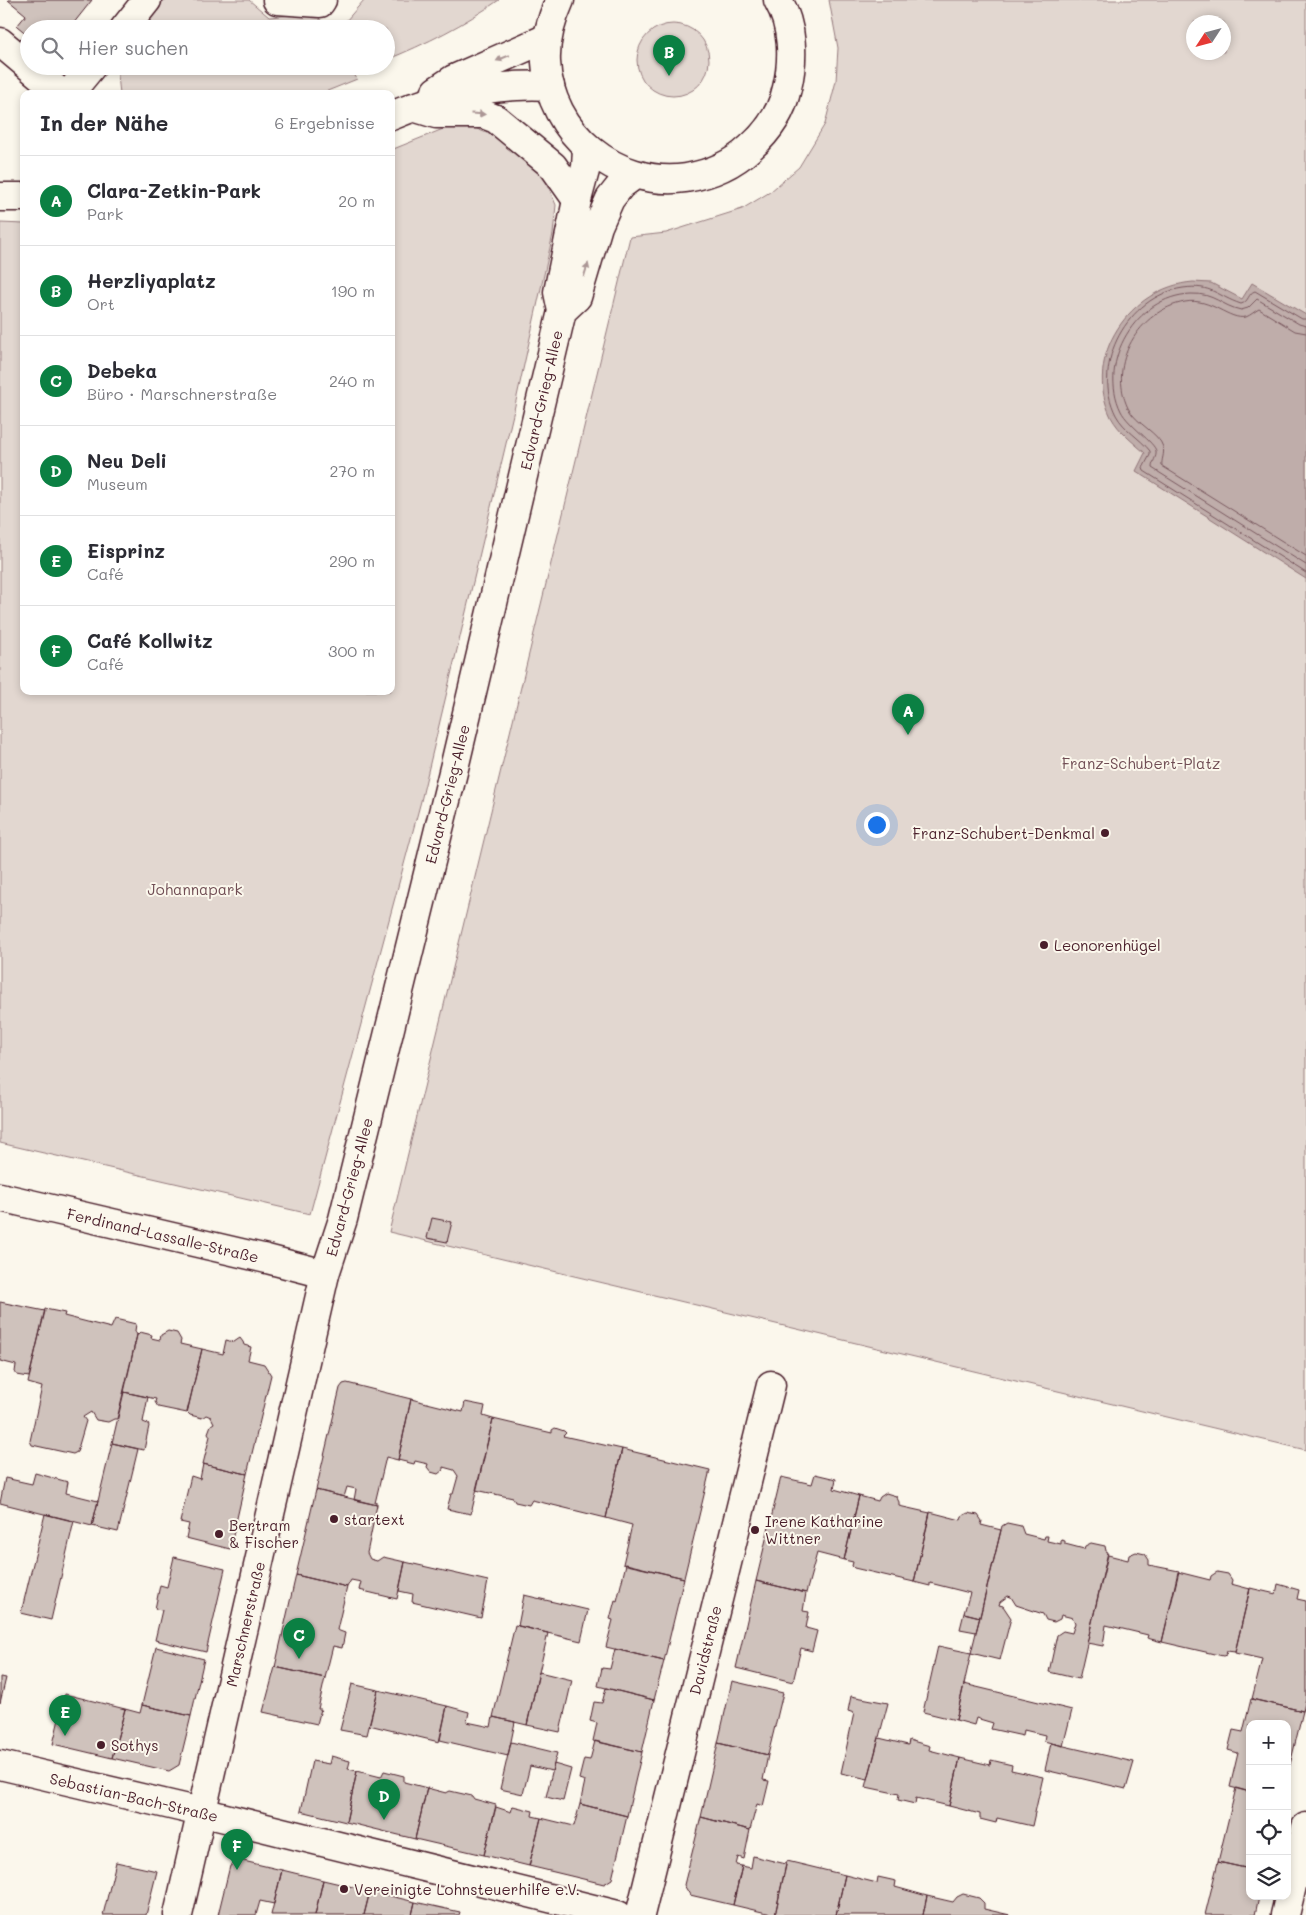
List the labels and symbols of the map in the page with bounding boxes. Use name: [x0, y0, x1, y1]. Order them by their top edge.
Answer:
north arrow: [1186, 15, 1231, 60]
pin: B: [653, 35, 685, 76]
one-way arrow: [496, 55, 510, 63]
one-way arrow: [470, 111, 486, 119]
one-way arrow: [582, 263, 590, 278]
street label: Edvard-Grieg-Allee: [515, 328, 567, 472]
pin: A: [892, 694, 924, 735]
street label: Edvard-Grieg-Allee: [420, 722, 474, 866]
park label: Franz-Schubert-Platz: [1062, 753, 1220, 773]
your location: [864, 812, 890, 838]
place label: Franz-Schubert-Denkmal: [913, 823, 1095, 843]
marker: Franz-Schubert-Denkmal: [1099, 827, 1111, 839]
park label: Johannapark: [148, 879, 243, 899]
place label: Leonorenhügel: [1054, 935, 1161, 955]
marker: Leonorenhügel: [1038, 939, 1050, 951]
street label: Edvard-Grieg-Allee: [321, 1115, 377, 1259]
street label: Ferdinand-Lassalle-Straße: [65, 1203, 261, 1267]
place label: startext: [344, 1509, 405, 1529]
place label: Irene Katharine Wittner: [765, 1511, 883, 1548]
marker: startext: [328, 1513, 340, 1525]
place label: Bertram & Fischer: [229, 1515, 299, 1552]
marker: Irene Katharine Wittner: [749, 1524, 761, 1536]
marker: Bertram & Fischer: [213, 1528, 225, 1540]
street label: Marschnerstraße: [221, 1559, 269, 1689]
street label: Davidstraße: [684, 1603, 726, 1697]
pin: C: [283, 1618, 315, 1659]
pin: E: [49, 1695, 81, 1736]
place label: Sothys: [111, 1735, 159, 1755]
marker: Sothys: [95, 1739, 107, 1751]
street label: Sebastian-Bach-Straße: [48, 1768, 220, 1826]
pin: D: [368, 1779, 400, 1820]
pin: F: [221, 1829, 253, 1870]
place label: Vereinigte Lohnsteuerhilfe e.V.: [354, 1879, 580, 1899]
marker: Vereinigte Lohnsteuerhilfe e.V.: [338, 1883, 350, 1895]

